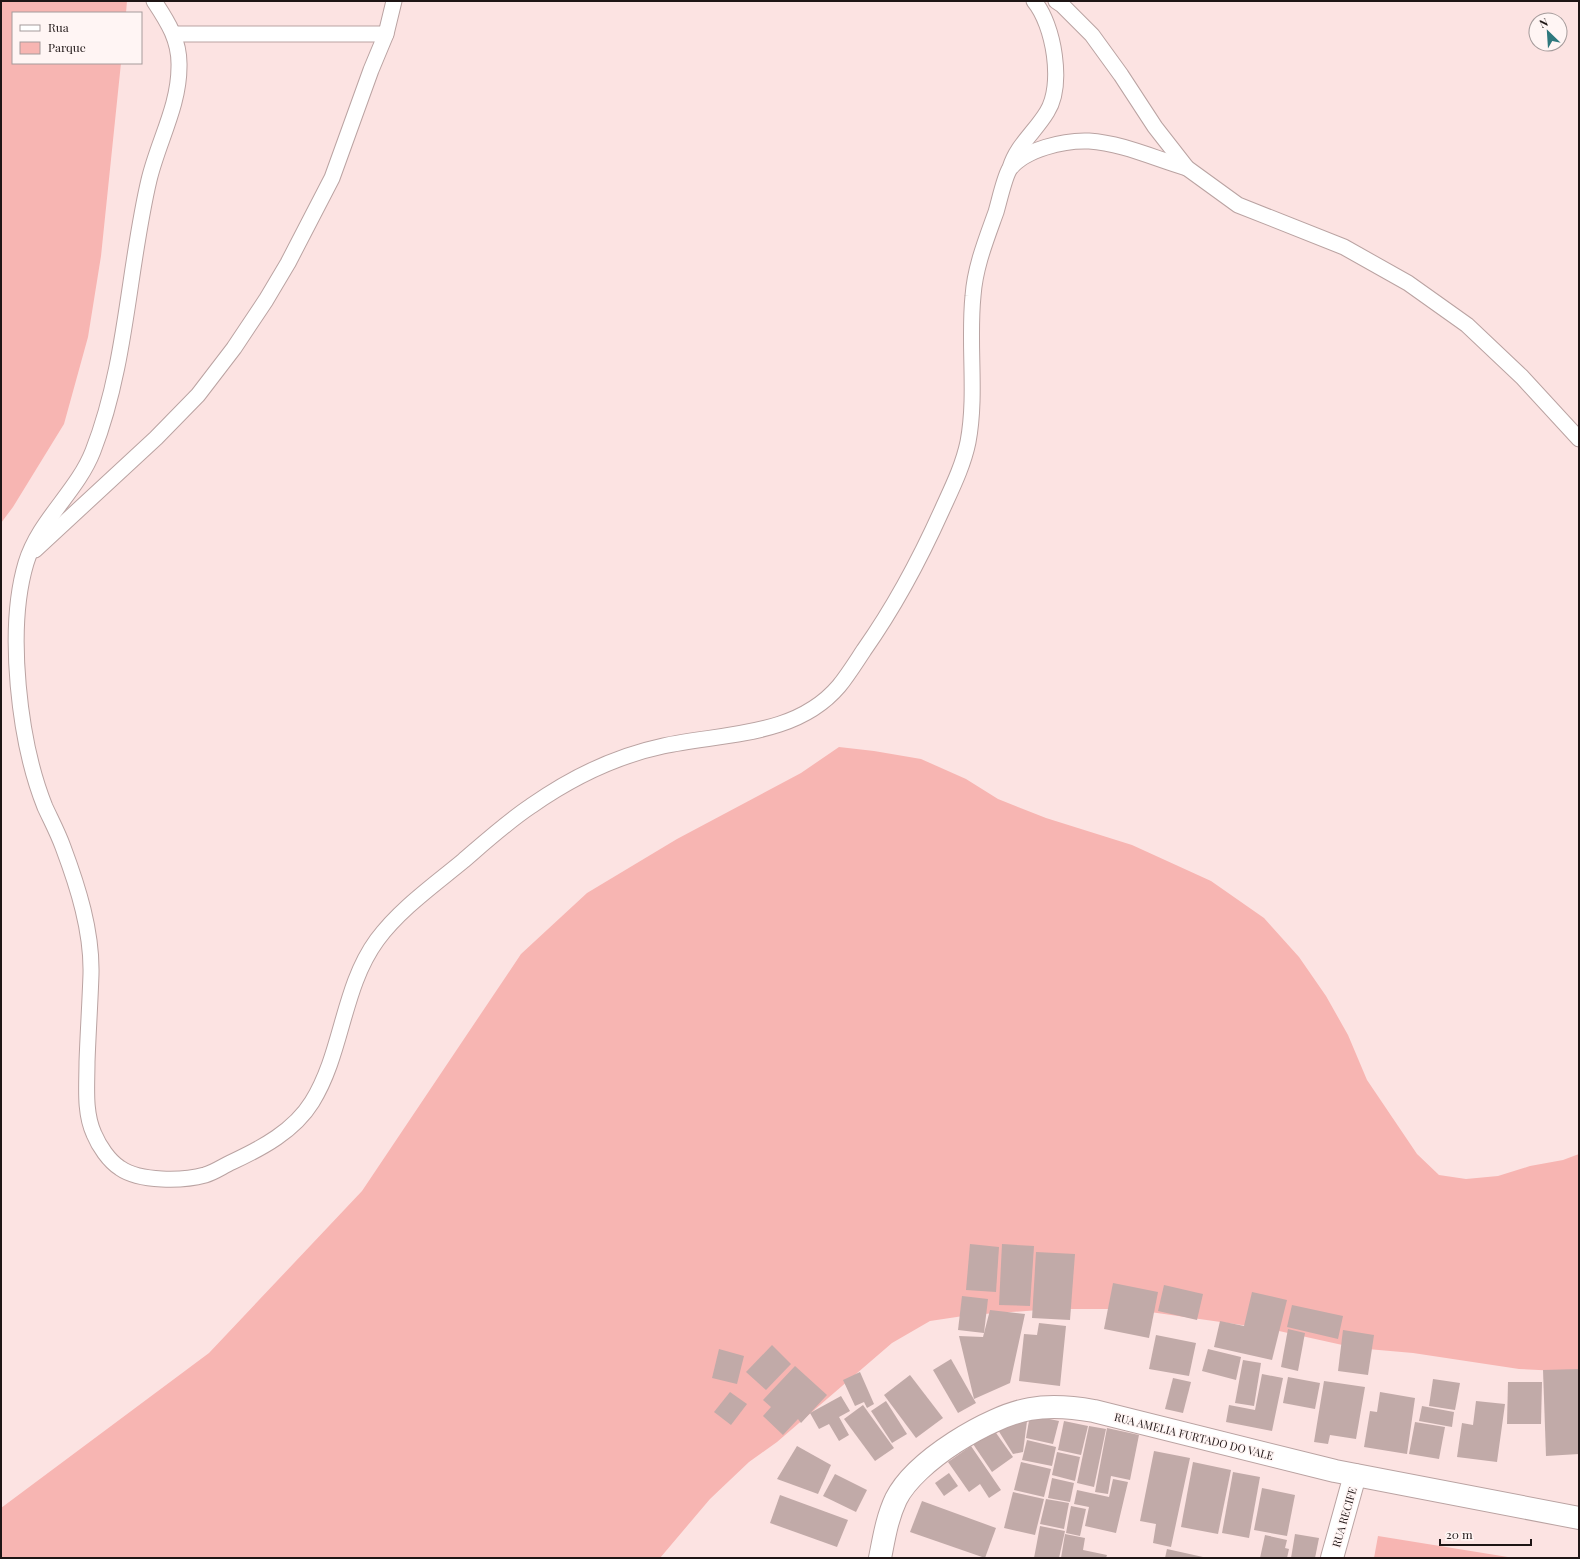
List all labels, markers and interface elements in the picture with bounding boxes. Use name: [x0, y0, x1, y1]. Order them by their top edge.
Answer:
legend: [12, 12, 142, 64]
north arrow: [1528, 12, 1568, 52]
text: N: [1537, 14, 1550, 31]
text: Rua: [48, 19, 69, 35]
text: Parque: [48, 39, 86, 55]
street label: RUA AMELIA FURTADO DO VALE: [1113, 1409, 1275, 1463]
street label: RUA RECIFE: [1328, 1485, 1360, 1549]
scale bar: [1440, 1521, 1531, 1547]
text: 20 m: [1446, 1526, 1473, 1542]

